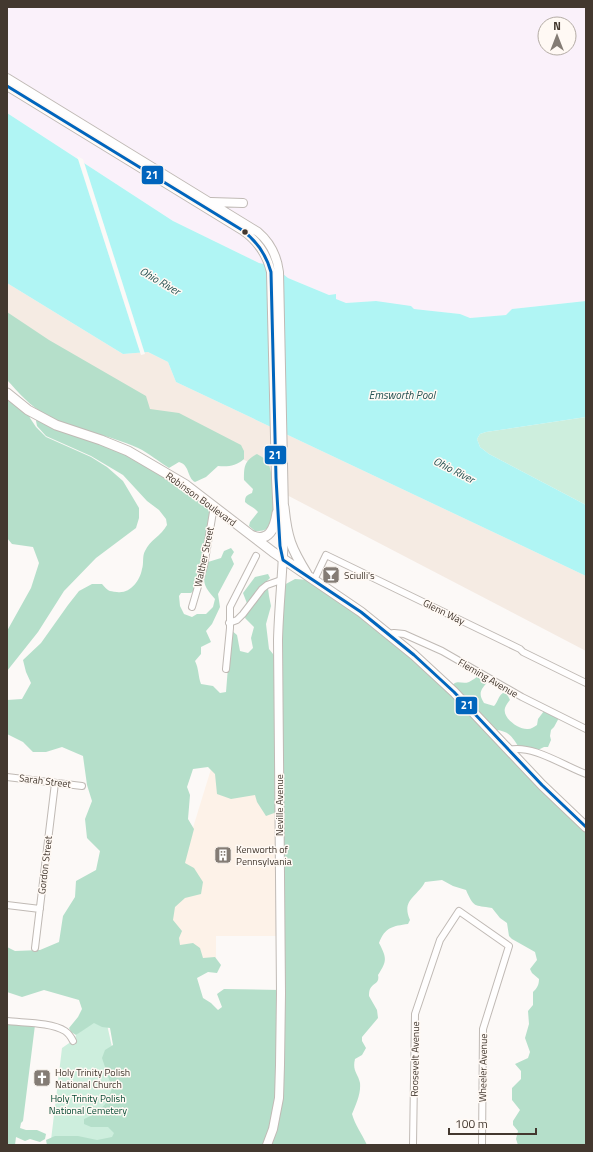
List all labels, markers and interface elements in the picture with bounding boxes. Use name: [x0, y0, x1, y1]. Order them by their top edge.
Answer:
north arrow: [537, 16, 577, 56]
text: N: [553, 18, 561, 34]
line badge: 21: [141, 165, 164, 185]
text: 21: [146, 167, 158, 183]
unlabelled marker: [240, 227, 250, 237]
water label: Ohio River: [137, 263, 185, 300]
water label: Emsworth Pool: [369, 387, 437, 403]
line badge: 21: [264, 445, 287, 465]
text: 21: [269, 447, 281, 463]
water label: Ohio River: [431, 453, 479, 488]
street label: Robinson Boulevard: [163, 468, 239, 530]
street label: Walther Street: [190, 525, 218, 589]
bar icon: Sciulli's: [321, 565, 341, 585]
place label: Sciulli's: [344, 568, 375, 583]
street label: Glenn Way: [421, 595, 468, 629]
street label: Fleming Avenue: [455, 655, 521, 701]
line badge: 21: [455, 696, 478, 715]
text: 21: [461, 697, 473, 713]
street label: Sarah Street: [18, 770, 72, 792]
street label: Neville Avenue: [272, 774, 287, 836]
street label: Gordon Street: [34, 834, 56, 895]
place label: Kenworth of Pennsylvania: [236, 842, 292, 869]
building icon: Kenworth of Pennsylvania: [213, 845, 233, 865]
street label: Roosevelt Avenue: [407, 1021, 423, 1097]
street label: Wheeler Avenue: [475, 1034, 491, 1102]
place label: Holy Trinity Polish National Church: [55, 1065, 130, 1092]
church icon: Holy Trinity Polish National Church: [32, 1068, 52, 1088]
park label: Holy Trinity Polish National Cemetery: [49, 1091, 127, 1118]
scale bar: [449, 1110, 536, 1136]
text: 100 m: [455, 1114, 488, 1133]

